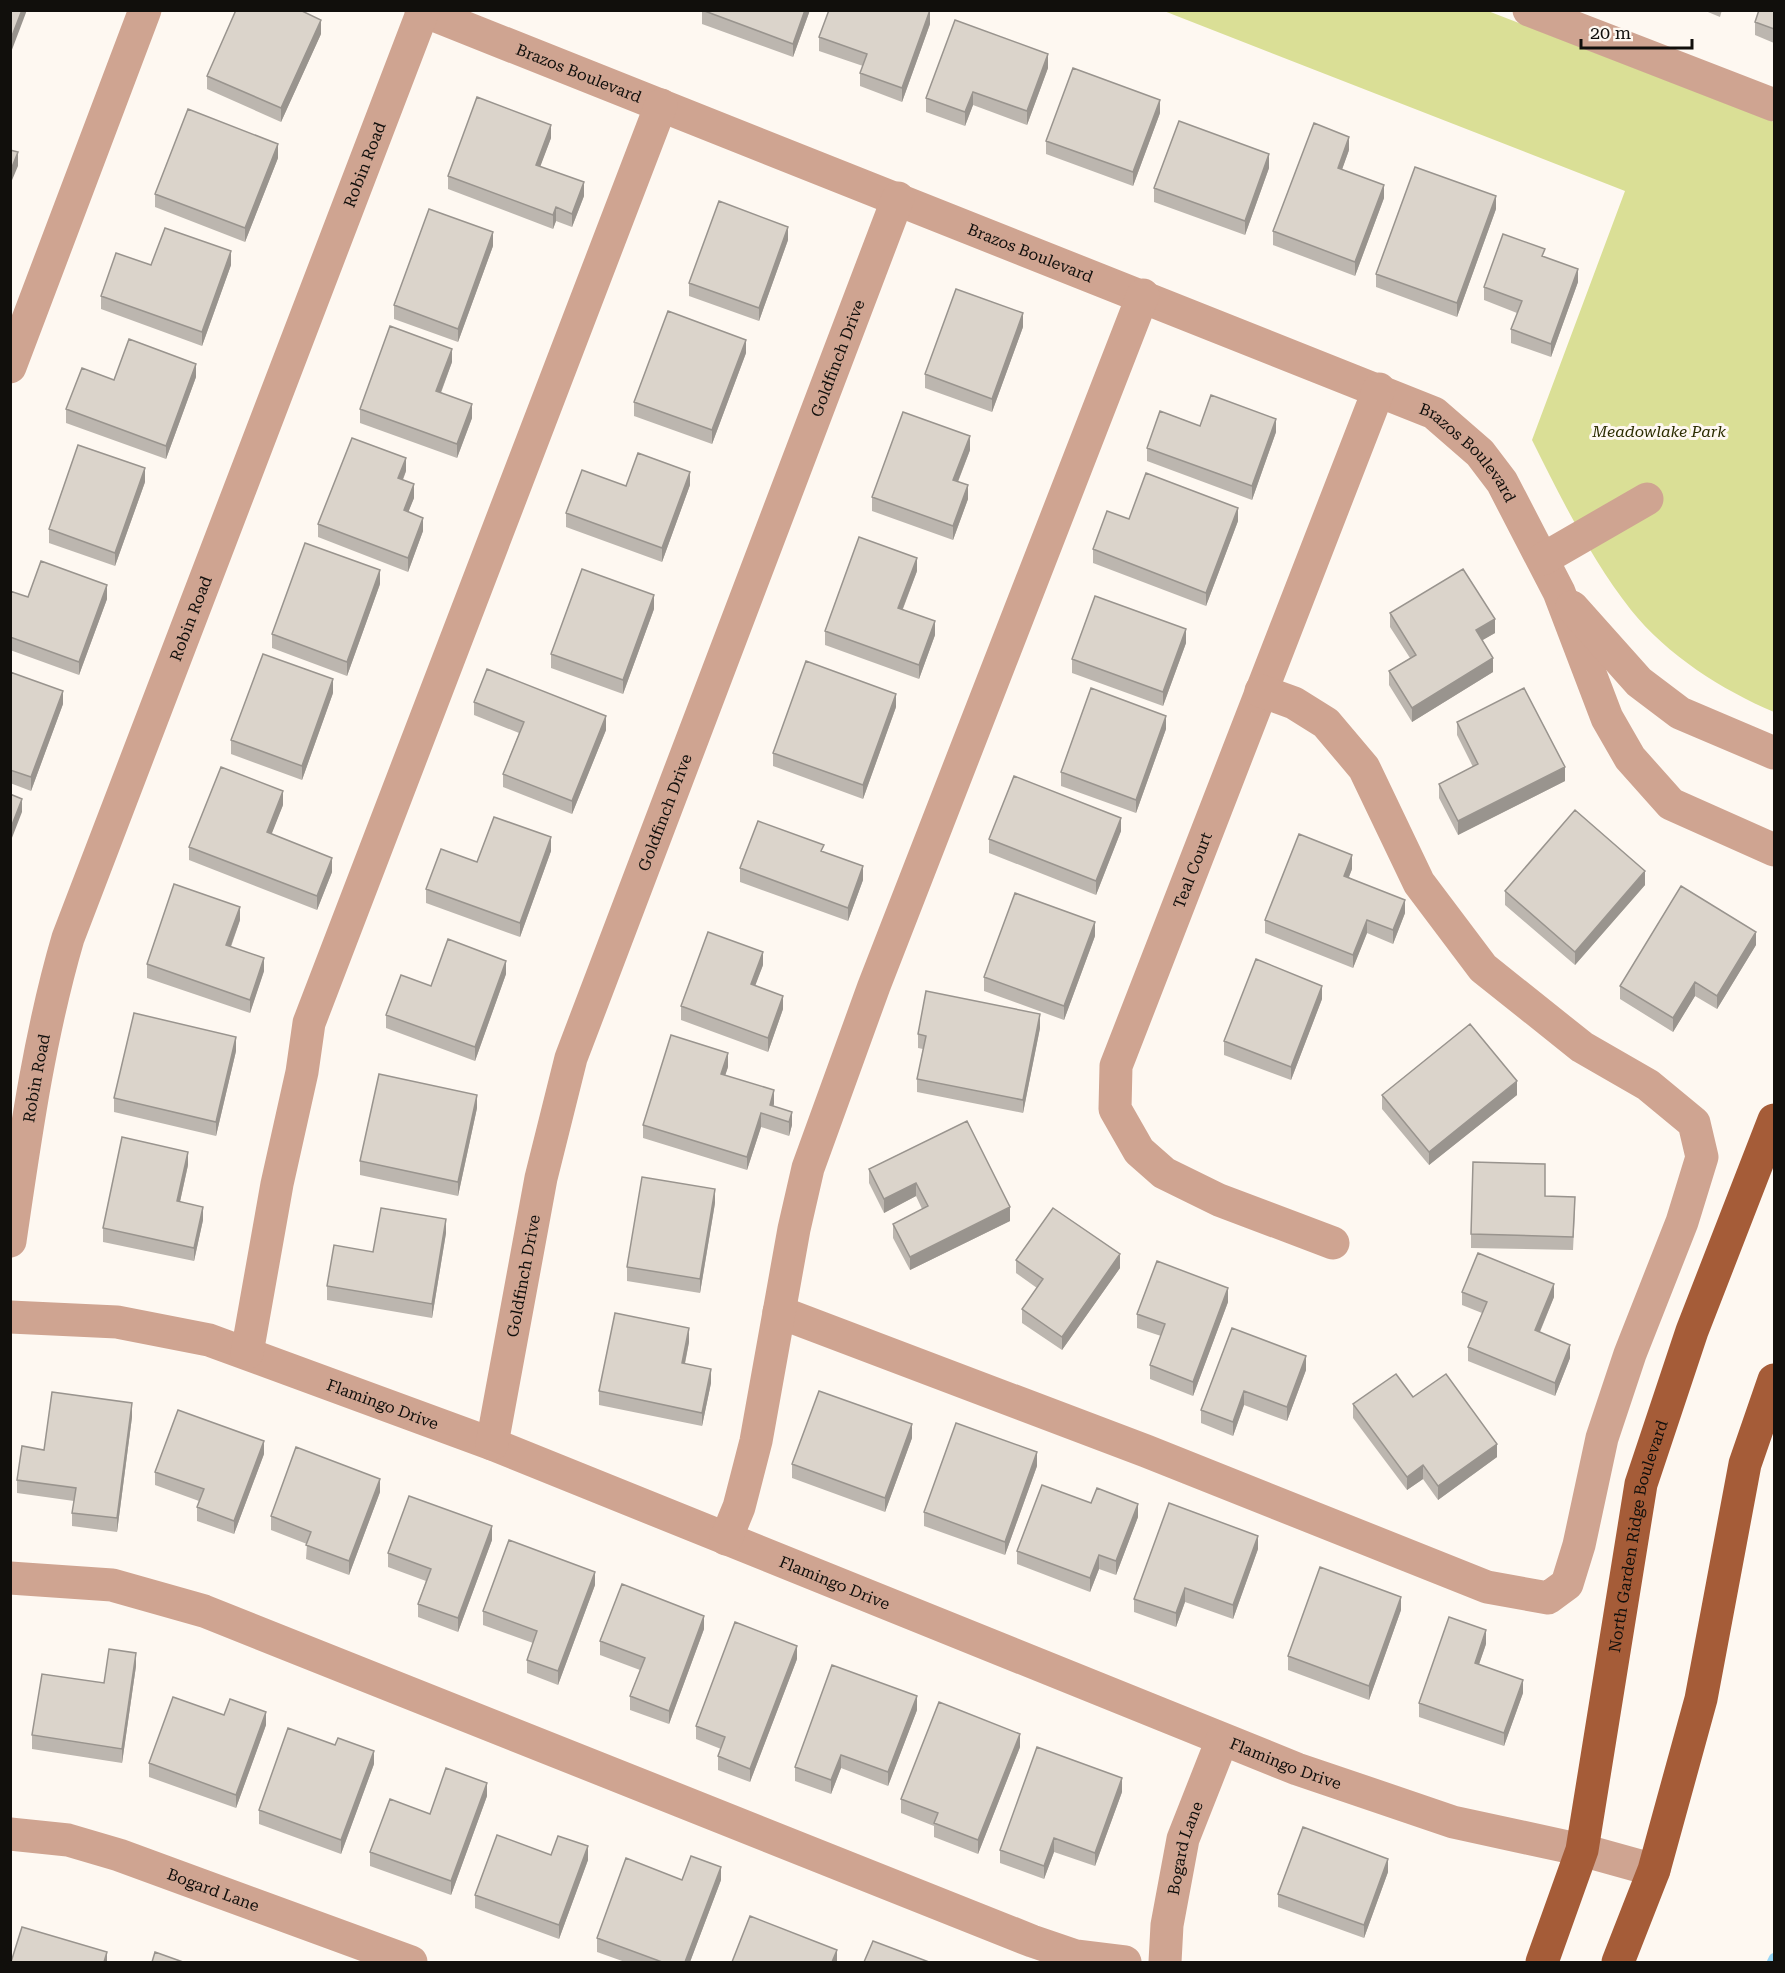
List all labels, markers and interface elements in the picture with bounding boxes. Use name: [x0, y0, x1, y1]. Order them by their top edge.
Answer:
scale bar: [1581, 12, 1692, 50]
text: 20 m: [1590, 22, 1631, 43]
street label: Brazos Boulevard: [513, 39, 644, 106]
street label: Robin Road: [339, 119, 389, 210]
street label: Brazos Boulevard: [965, 219, 1096, 286]
street label: Goldfinch Drive: [806, 296, 868, 419]
street label: Brazos Boulevard: [1417, 399, 1520, 505]
park label: Meadowlake Park: [1591, 422, 1726, 441]
street label: Robin Road: [165, 573, 215, 664]
street label: Goldfinch Drive: [633, 751, 695, 874]
street label: Teal Court: [1169, 829, 1216, 911]
street label: Robin Road: [19, 1032, 54, 1124]
street label: Goldfinch Drive: [502, 1213, 544, 1339]
street label: Flamingo Drive: [324, 1375, 441, 1433]
street label: North Garden Ridge Boulevard: [1605, 1417, 1671, 1654]
street label: Flamingo Drive: [777, 1552, 893, 1613]
street label: Flamingo Drive: [1227, 1733, 1344, 1793]
street label: Bogard Lane: [1163, 1798, 1207, 1897]
street label: Bogard Lane: [165, 1864, 262, 1915]

